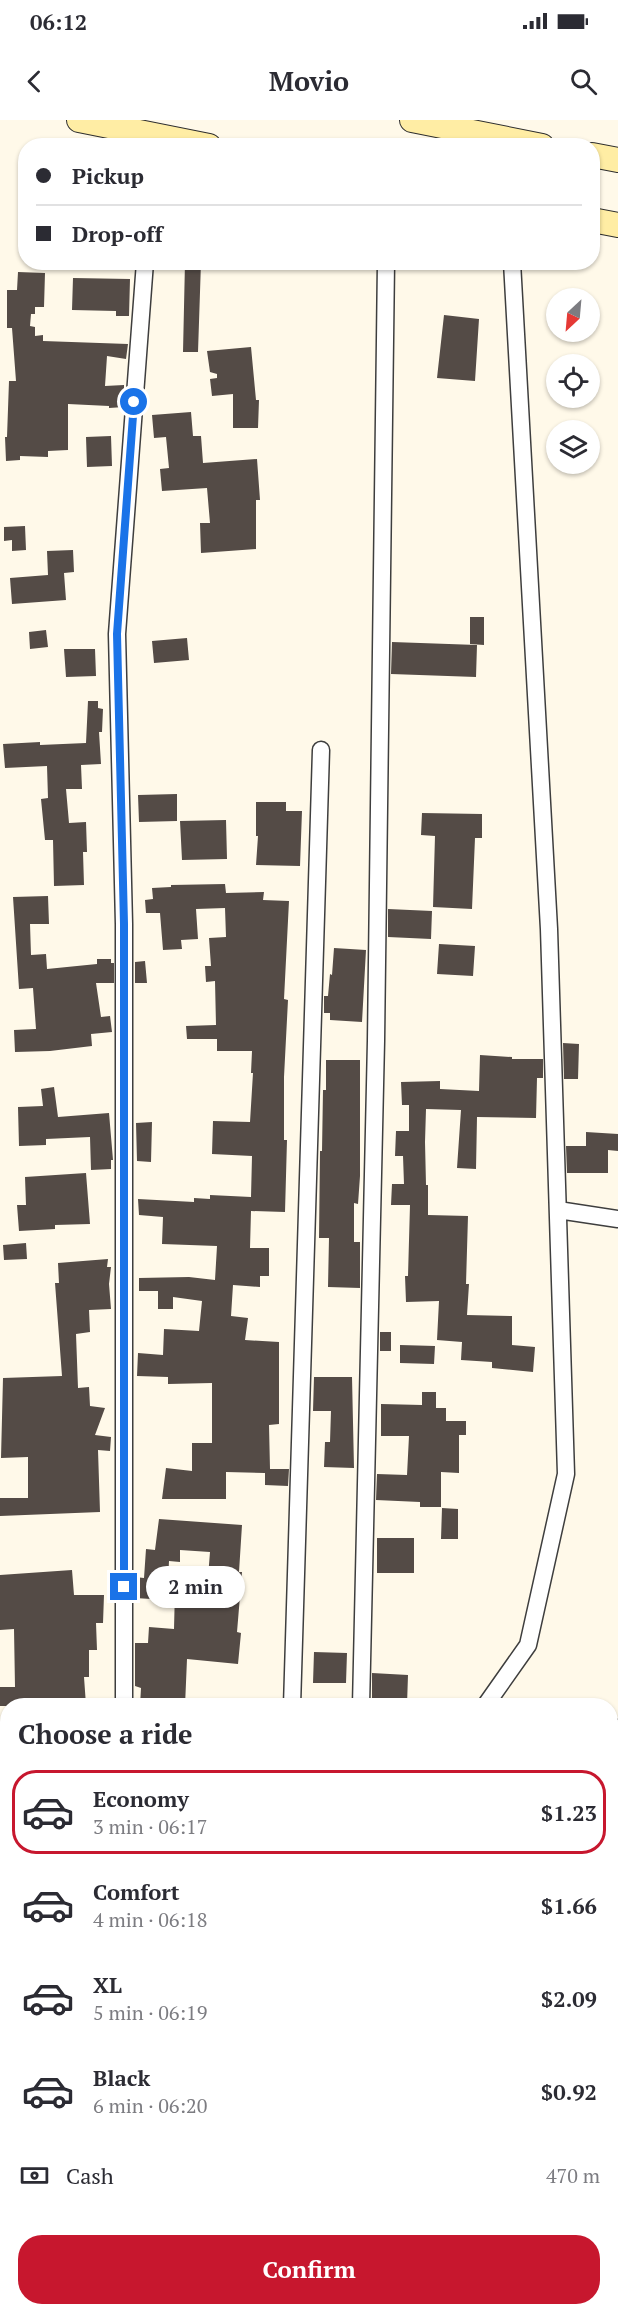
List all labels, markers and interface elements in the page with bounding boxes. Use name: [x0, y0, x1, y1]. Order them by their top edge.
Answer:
text: 06:12: [30, 7, 87, 36]
text: Movio: [269, 63, 349, 99]
icon: back: [18, 65, 51, 98]
icon: search: [567, 65, 600, 98]
text: Pickup: [72, 161, 144, 190]
text: Drop-off: [72, 219, 163, 248]
north arrow: [546, 288, 600, 342]
map controls: [546, 288, 600, 474]
button: locate: [546, 354, 600, 408]
route start: [120, 388, 147, 415]
button: layers: [546, 420, 600, 474]
callout: 2 min: [145, 1566, 244, 1608]
route end: [110, 1573, 137, 1600]
text: 2 min: [168, 1573, 223, 1600]
text: Choose a ride: [18, 1716, 193, 1752]
text: Economy: [93, 1784, 189, 1813]
icon: car: [21, 1785, 75, 1839]
text: $1.23: [541, 1798, 597, 1827]
text: 3 min · 06:17: [93, 1813, 207, 1840]
text: Comfort: [93, 1877, 179, 1906]
icon: car: [21, 1878, 75, 1932]
text: $1.66: [541, 1891, 597, 1920]
text: 4 min · 06:18: [93, 1906, 207, 1933]
text: XL: [93, 1970, 122, 1999]
icon: car: [21, 1971, 75, 2025]
text: $2.09: [541, 1984, 597, 2013]
text: 5 min · 06:19: [93, 1999, 207, 2026]
text: Black: [93, 2063, 150, 2092]
icon: car: [21, 2064, 75, 2118]
text: $0.92: [541, 2077, 597, 2106]
text: 6 min · 06:20: [93, 2092, 207, 2119]
icon: cash: [18, 2159, 51, 2192]
text: Cash: [66, 2161, 114, 2190]
text: 470 m: [546, 2162, 600, 2189]
button: Confirm: [18, 2235, 600, 2304]

